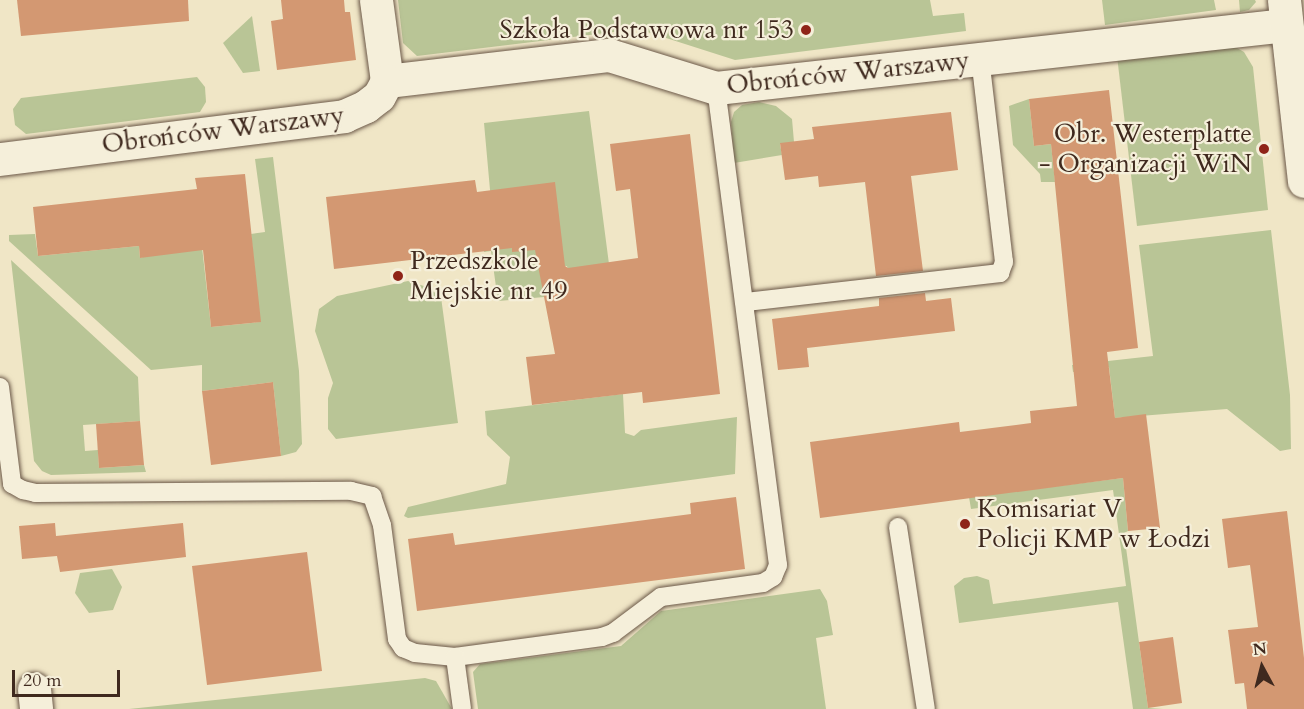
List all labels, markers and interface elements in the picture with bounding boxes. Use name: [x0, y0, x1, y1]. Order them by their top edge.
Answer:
place label: Szkoła Podstawowa nr 153: [499, 14, 794, 46]
marker: Szkoła Podstawowa nr 153: [799, 23, 813, 37]
street label: Obrońców Warszawy: [725, 45, 971, 101]
street label: Obrońców Warszawy: [100, 100, 346, 160]
place label: Obr. Westerplatte - Organizacji WiN: [1039, 118, 1252, 180]
marker: Obr. Westerplatte - Organizacji WiN: [1257, 142, 1271, 156]
place label: Przedszkole Miejskie nr 49: [410, 245, 568, 306]
marker: Przedszkole Miejskie nr 49: [391, 269, 405, 283]
place label: Komisariat V Policji KMP w Łodzi: [977, 493, 1210, 554]
marker: Komisariat V Policji KMP w Łodzi: [958, 517, 972, 531]
north arrow: [1232, 637, 1292, 697]
text: N: [1252, 637, 1268, 661]
scale bar: [15, 658, 123, 696]
text: 20 m: [23, 668, 62, 693]

